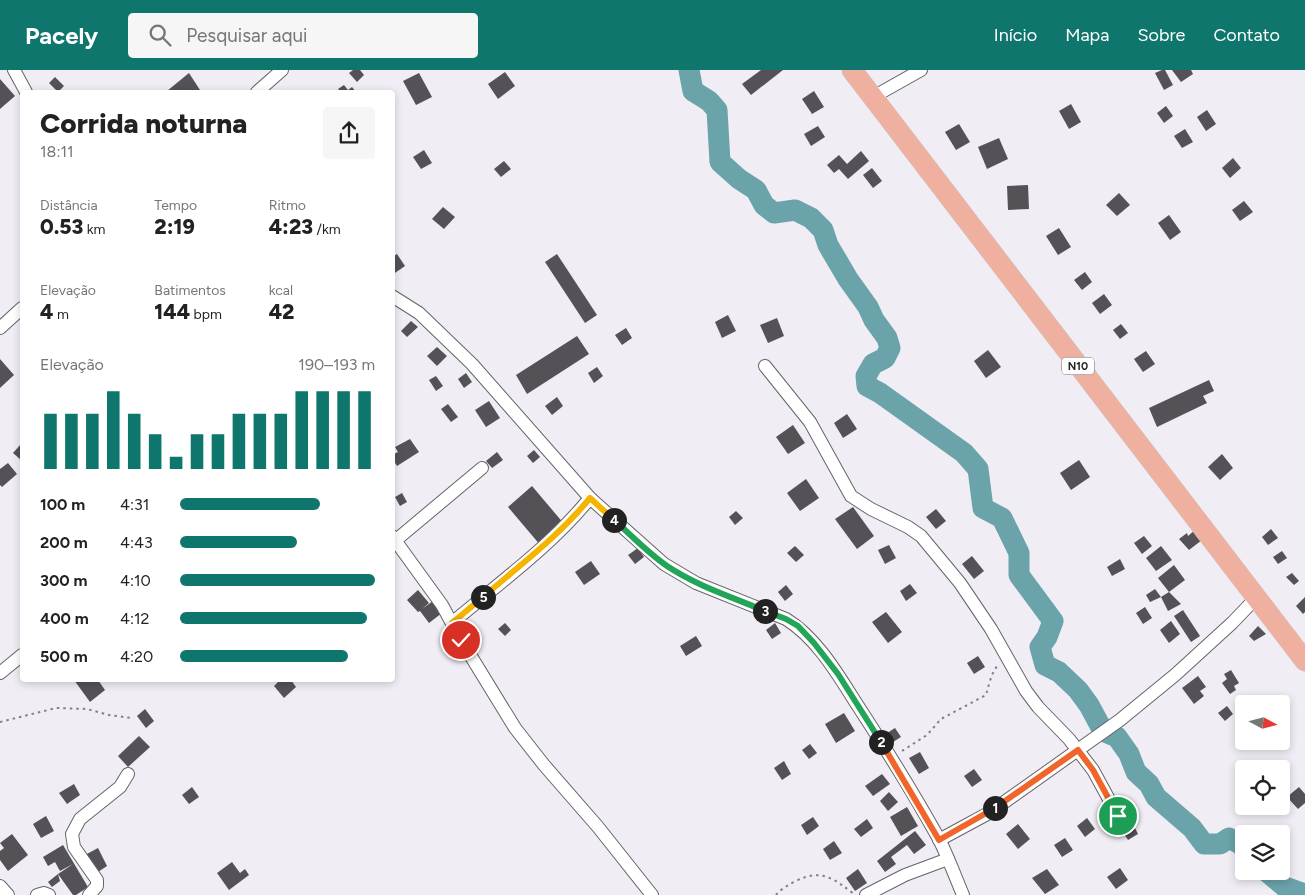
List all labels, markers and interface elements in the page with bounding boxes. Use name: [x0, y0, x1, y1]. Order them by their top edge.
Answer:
search box: [128, 13, 478, 58]
text: Pacely: [25, 21, 98, 50]
icon: search: [146, 21, 174, 49]
text: Pesquisar aqui: [186, 24, 308, 47]
text: Início: [994, 24, 1037, 46]
text: Mapa: [1065, 24, 1109, 46]
text: Sobre: [1137, 24, 1185, 46]
text: Contato: [1213, 24, 1280, 46]
text: Corrida noturna: [40, 106, 247, 140]
button: share: [323, 107, 375, 159]
text: 18:11: [40, 142, 74, 161]
text: Distância: [40, 197, 98, 214]
text: Tempo: [154, 197, 197, 214]
text: Ritmo: [269, 197, 306, 214]
text: 0.53: [40, 214, 83, 239]
text: 2:19: [154, 214, 195, 239]
text: 4:23: [269, 214, 313, 239]
text: km: [83, 221, 106, 238]
text: /km: [313, 221, 341, 238]
text: Elevação: [40, 282, 96, 299]
text: Batimentos: [154, 282, 226, 299]
text: kcal: [269, 282, 293, 299]
text: 4: [40, 299, 53, 324]
text: 144: [154, 299, 190, 324]
text: 42: [269, 299, 294, 324]
text: m: [53, 306, 69, 323]
text: bpm: [190, 306, 222, 323]
text: Elevação: [40, 355, 104, 374]
text: 190–193 m: [298, 355, 375, 374]
road number: N10: [1062, 358, 1094, 374]
text: 100 m: [40, 495, 85, 514]
text: 4:31: [120, 495, 149, 514]
pin: 4: [602, 508, 626, 532]
text: 4: [610, 512, 619, 529]
text: 200 m: [40, 533, 88, 552]
text: 4:43: [120, 533, 153, 552]
text: 300 m: [40, 571, 87, 590]
text: 4:10: [120, 571, 151, 590]
pin: 5: [470, 584, 496, 610]
text: 5: [479, 589, 488, 606]
pin: 3: [752, 598, 778, 624]
text: 3: [762, 603, 769, 620]
text: 400 m: [40, 609, 89, 628]
text: 4:12: [120, 609, 150, 628]
pin: [440, 619, 482, 661]
icon: check: [447, 626, 475, 654]
text: 500 m: [40, 647, 88, 666]
text: 4:20: [120, 647, 153, 666]
north arrow: [1235, 695, 1290, 750]
map controls: [1235, 695, 1290, 880]
pin: 2: [868, 730, 894, 754]
text: 2: [877, 734, 886, 751]
button: locate: [1235, 760, 1290, 815]
pin: [1097, 795, 1139, 837]
pin: 1: [982, 796, 1008, 820]
text: 1: [993, 800, 998, 817]
icon: arrive: [1104, 802, 1132, 830]
button: layers: [1235, 825, 1290, 880]

